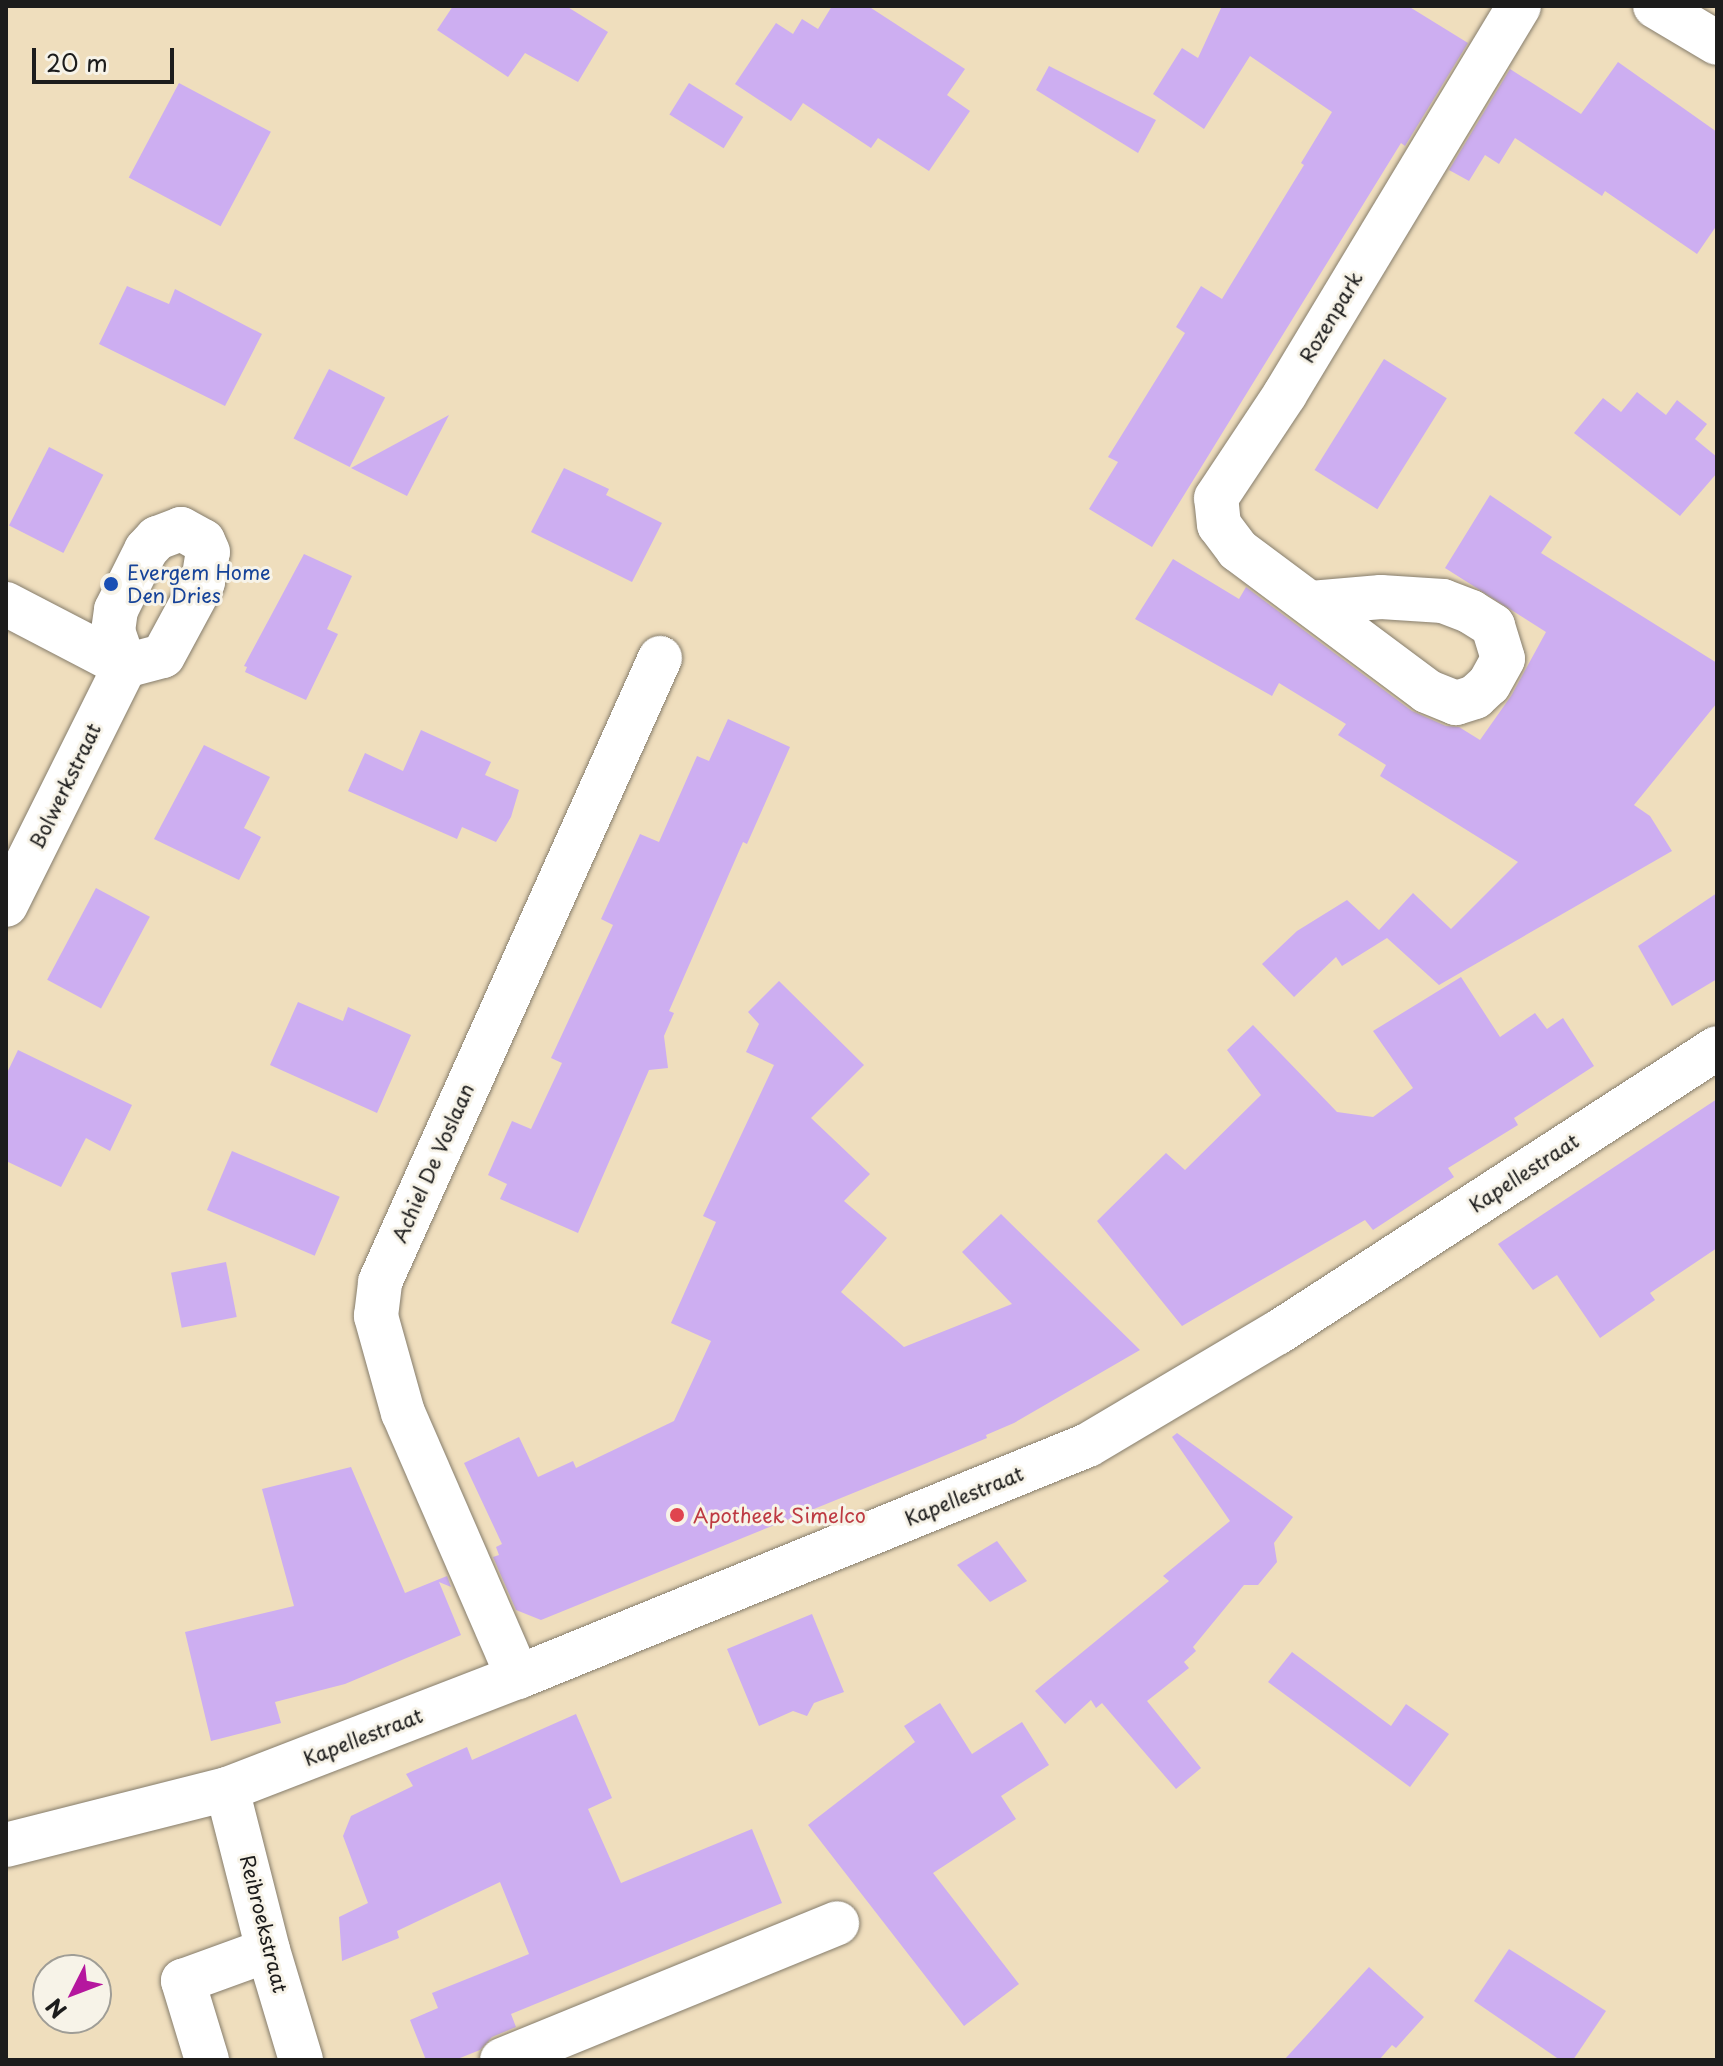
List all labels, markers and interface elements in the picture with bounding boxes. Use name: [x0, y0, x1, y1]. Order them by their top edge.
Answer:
scale bar: [36, 32, 178, 82]
text: 20 m: [46, 44, 108, 80]
street label: Rozenpark: [1294, 267, 1368, 367]
place label: Evergem Home Den Dries: [127, 560, 271, 607]
marker: Evergem Home Den Dries: [102, 575, 120, 593]
street label: Bolwerkstraat: [24, 719, 106, 853]
street label: Achiel De Voslaan: [387, 1079, 479, 1247]
street label: Kapellestraat: [1465, 1129, 1583, 1217]
street label: Kapellestraat: [901, 1461, 1027, 1531]
place label: Apotheek Simelco: [693, 1503, 866, 1527]
marker: Apotheek Simelco: [668, 1506, 686, 1524]
street label: Kapellestraat: [300, 1703, 426, 1771]
street label: Reibroekstraat: [235, 1853, 293, 1995]
north arrow: [32, 1954, 112, 2034]
text: N: [37, 1992, 73, 2027]

